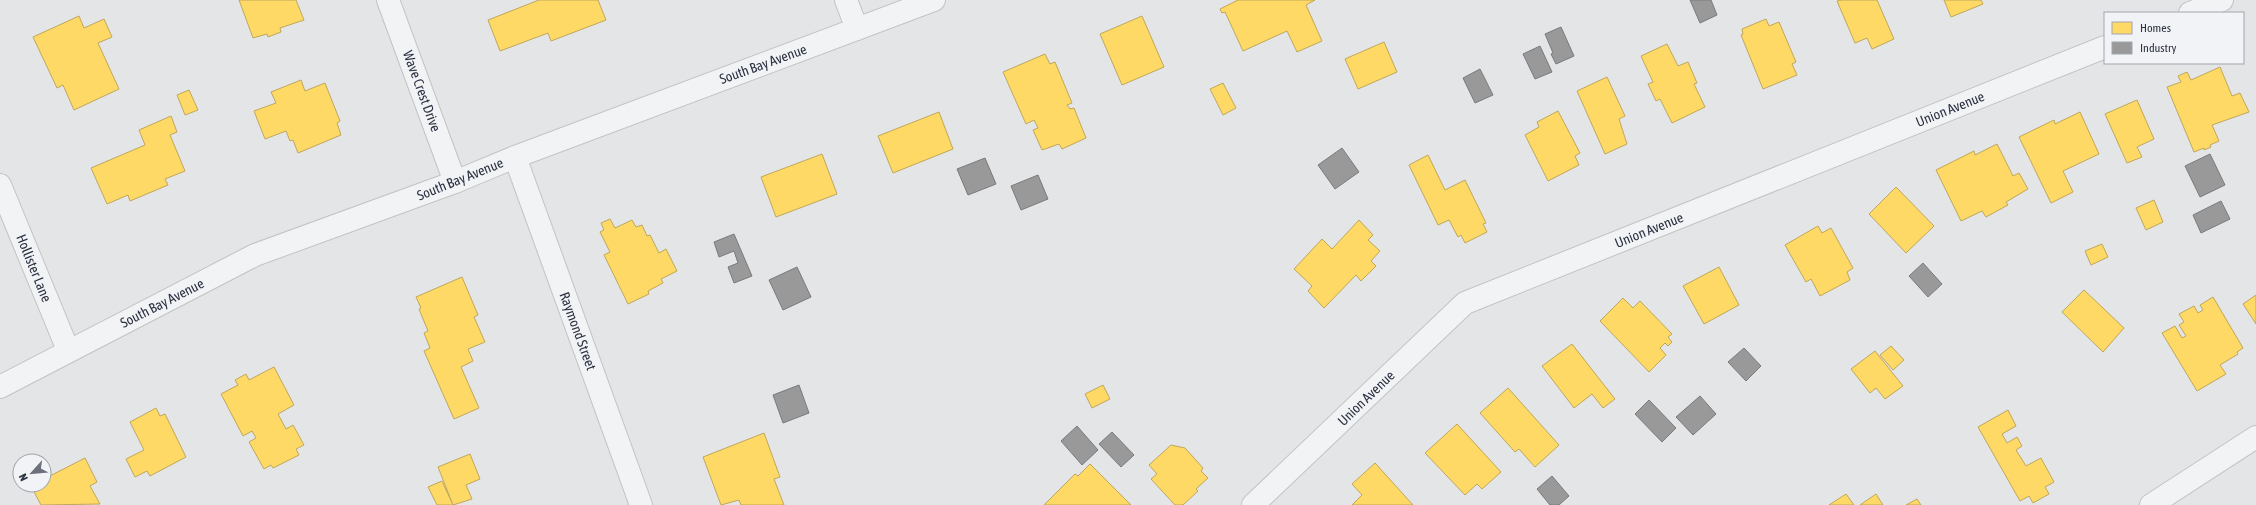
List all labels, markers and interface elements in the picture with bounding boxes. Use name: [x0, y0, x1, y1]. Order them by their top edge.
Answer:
legend: [2104, 12, 2244, 64]
text: Homes: [2140, 21, 2171, 35]
street label: South Bay Avenue: [717, 41, 809, 87]
text: Industry: [2140, 41, 2177, 55]
street label: Wave Crest Drive: [400, 48, 444, 134]
street label: Union Avenue: [1913, 88, 1987, 130]
street label: South Bay Avenue: [415, 154, 505, 204]
street label: Union Avenue: [1612, 209, 1686, 251]
street label: Hollister Lane: [13, 232, 55, 304]
street label: South Bay Avenue: [118, 275, 206, 331]
street label: Raymond Street: [556, 290, 600, 372]
street label: Union Avenue: [1334, 367, 1398, 429]
north arrow: [12, 453, 52, 493]
text: N: [16, 472, 30, 483]

